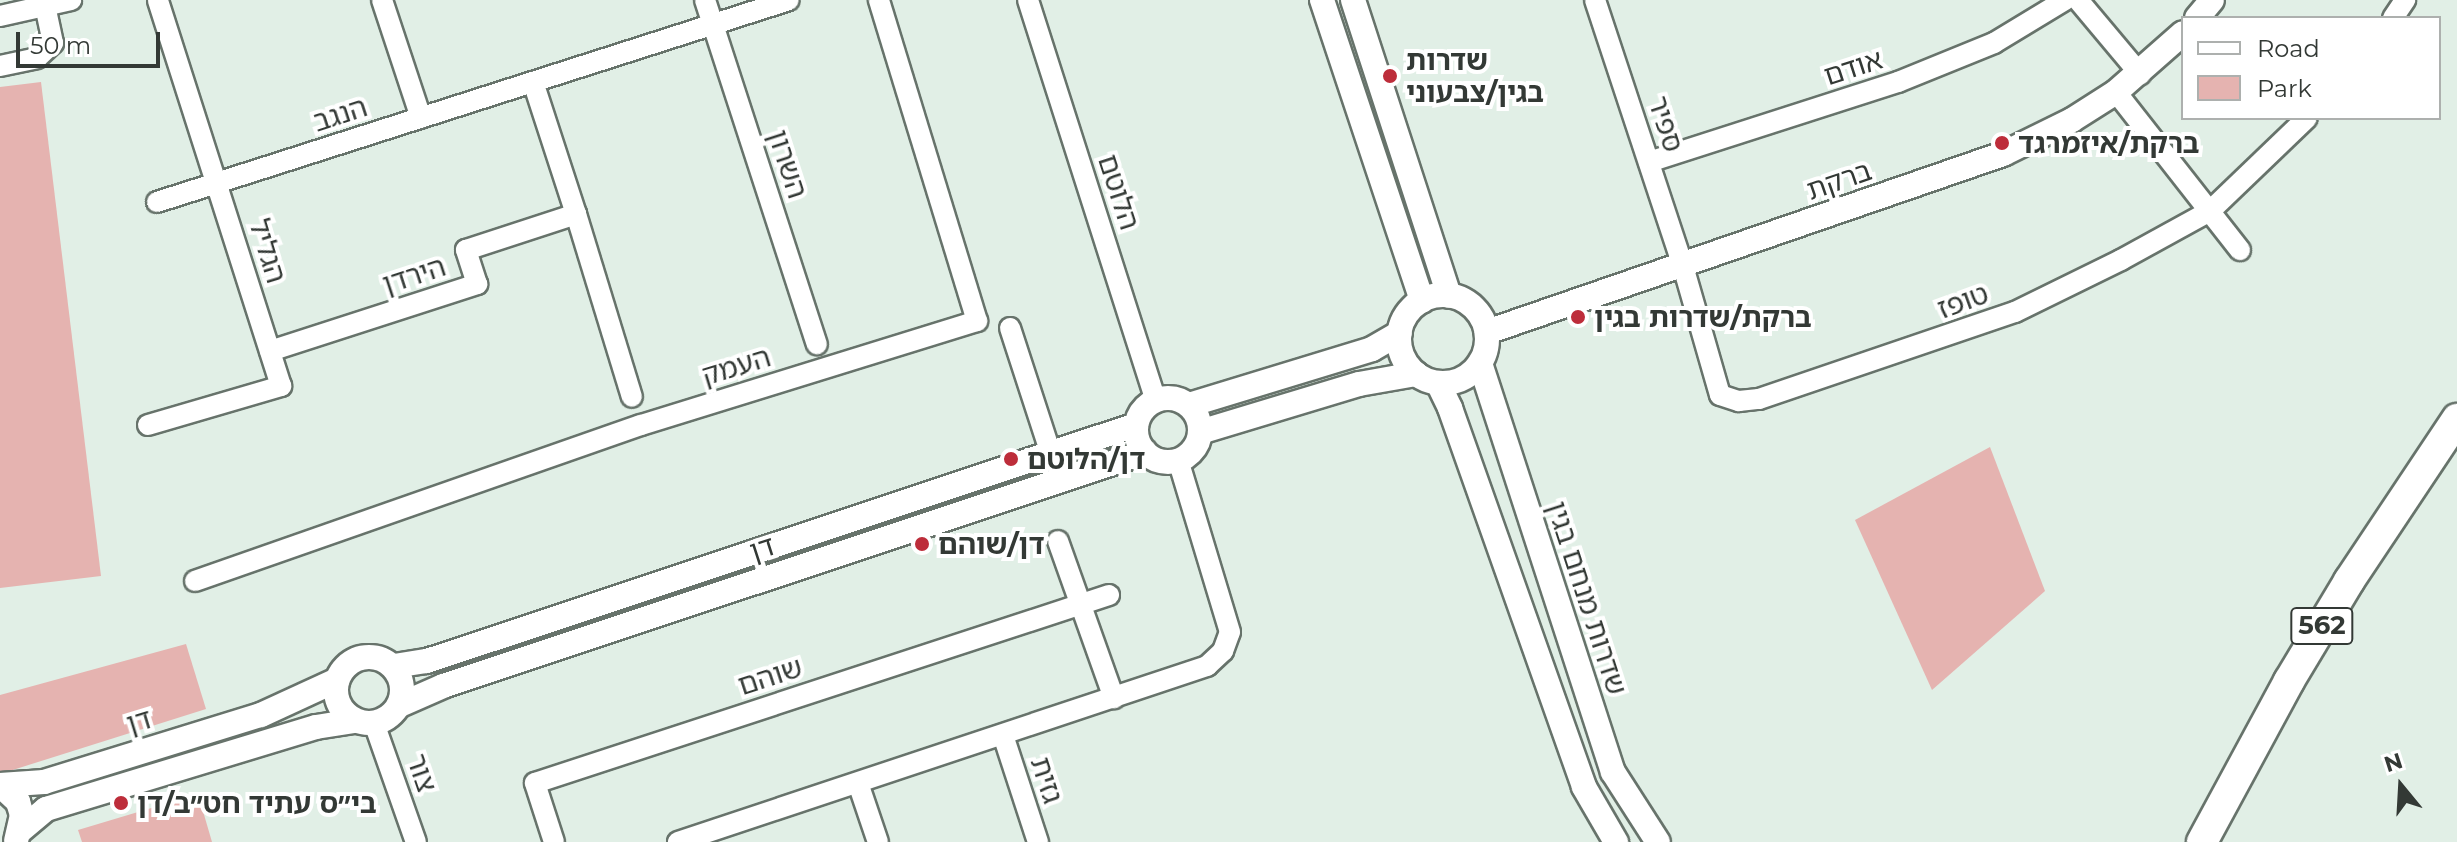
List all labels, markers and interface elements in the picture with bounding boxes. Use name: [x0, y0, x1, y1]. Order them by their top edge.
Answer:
scale bar: [20, 16, 164, 66]
legend: [2181, 16, 2441, 120]
text: 50 m: [30, 31, 91, 60]
text: Road: [2257, 34, 2320, 63]
street label: אודם: [1819, 42, 1887, 92]
place label: שדרות בגין/צבעוני: [1406, 43, 1544, 109]
marker: שדרות בגין/צבעוני: [1381, 67, 1399, 85]
text: Park: [2257, 74, 2312, 103]
street label: הנגב: [309, 90, 371, 138]
street label: ספיר: [1641, 92, 1691, 156]
street label: השרון: [761, 125, 815, 203]
place label: ברקת/איזמרגד: [2018, 126, 2199, 160]
marker: ברקת/איזמרגד: [1993, 134, 2011, 152]
street label: הלוטם: [1091, 150, 1147, 234]
street label: ברקת: [1802, 153, 1876, 207]
street label: הגליל: [242, 215, 294, 287]
street label: הירדן: [378, 249, 450, 301]
street label: טופז: [1933, 276, 1993, 326]
place label: ברקת/שדרות בגין: [1594, 300, 1812, 334]
marker: ברקת/שדרות בגין: [1569, 308, 1587, 326]
street label: העמק: [698, 340, 774, 392]
place label: דן/הלוטם: [1027, 442, 1145, 476]
marker: דן/הלוטם: [1002, 450, 1020, 468]
street label: שדרות מנחם בגין: [1540, 497, 1634, 699]
place label: דן/שוהם: [938, 527, 1044, 561]
street label: דן: [745, 528, 779, 568]
marker: דן/שוהם: [913, 535, 931, 553]
road number: 562: [2290, 604, 2354, 648]
street label: שוהם: [734, 650, 806, 702]
street label: דן: [122, 701, 156, 741]
north arrow: [2361, 746, 2441, 826]
text: N: [2381, 747, 2406, 778]
street label: צור: [400, 749, 444, 797]
street label: גזית: [1024, 753, 1070, 807]
place label: בי״ס עתיד חט״ב/דן: [137, 786, 377, 820]
marker: בי״ס עתיד חט״ב/דן: [112, 794, 130, 812]

